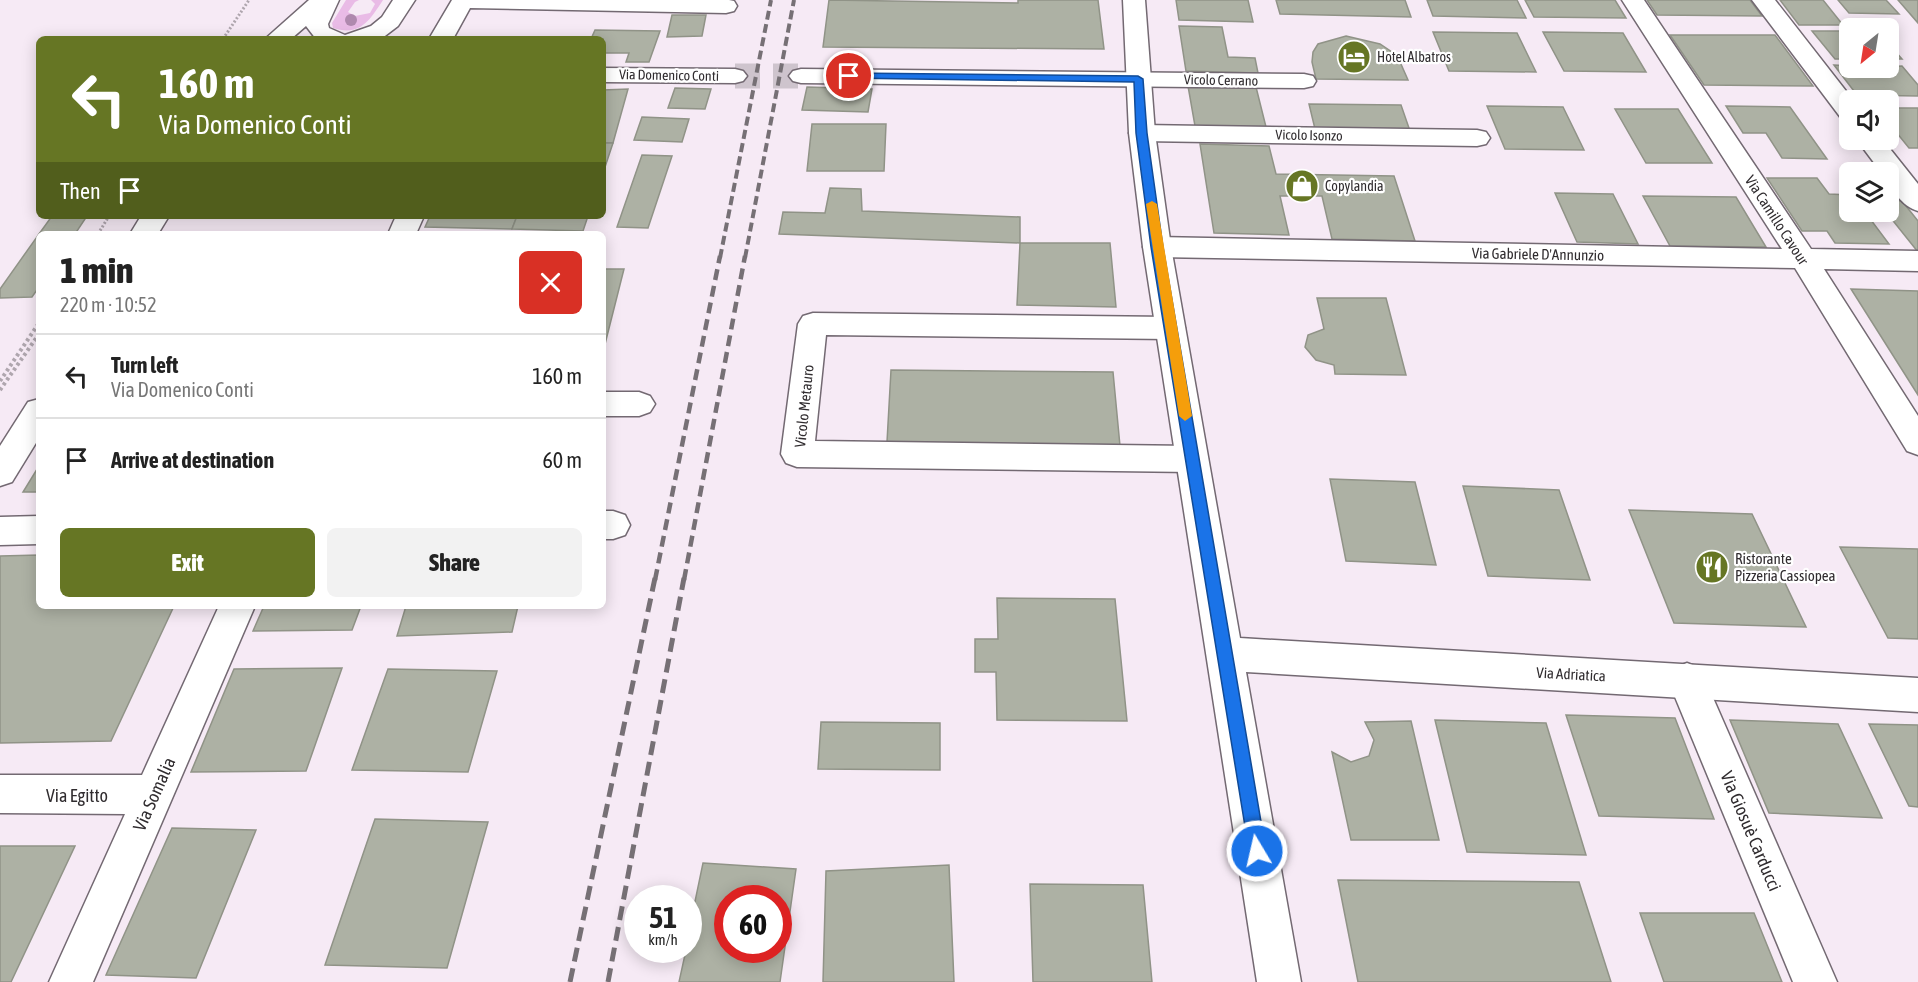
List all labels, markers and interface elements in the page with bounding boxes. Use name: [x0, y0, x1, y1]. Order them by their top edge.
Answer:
north arrow: [1839, 18, 1899, 78]
map controls: [1839, 18, 1899, 222]
hotel icon: Hotel Albatros: [1336, 39, 1372, 75]
place label: Hotel Albatros: [1377, 49, 1451, 65]
pin: [823, 50, 874, 101]
text: 160 m: [159, 59, 254, 107]
icon: arrive: [832, 59, 865, 92]
icon: left: [60, 60, 138, 138]
street label: Via Domenico Conti: [619, 66, 719, 84]
street label: Vicolo Cerrano: [1184, 71, 1258, 89]
button: sound: [1839, 90, 1899, 150]
text: Via Domenico Conti: [159, 109, 352, 140]
street label: Vicolo Isonzo: [1275, 126, 1343, 144]
button: layers: [1839, 162, 1899, 222]
shop icon: Copylandia: [1284, 168, 1320, 204]
street label: Via Camillo Cavour: [1742, 172, 1813, 268]
icon: arrive: [113, 174, 146, 207]
text: Then: [60, 178, 101, 204]
place label: Copylandia: [1325, 178, 1384, 194]
street label: Via Gabriele D'Annunzio: [1472, 244, 1604, 264]
text: 1 min: [60, 249, 134, 291]
button: close: [519, 251, 582, 314]
text: 220 m · 10:52: [60, 293, 157, 316]
text: Turn left: [111, 352, 178, 378]
icon: left: [60, 360, 93, 393]
text: 160 m: [532, 363, 582, 389]
street label: Vicolo Metauro: [791, 364, 817, 448]
text: Via Domenico Conti: [111, 378, 254, 401]
icon: arrive: [60, 444, 93, 477]
text: Arrive at destination: [111, 447, 274, 473]
text: 60 m: [542, 447, 582, 473]
button: Exit: [60, 528, 315, 597]
button: Share: [327, 528, 582, 597]
restaurant icon: Ristorante Pizzeria Cassiopea: [1694, 549, 1730, 585]
place label: Ristorante Pizzeria Cassiopea: [1735, 550, 1836, 584]
street label: Via Adriatica: [1536, 664, 1606, 684]
street label: Via Somalia: [128, 754, 180, 834]
street label: Via Giosuè Carducci: [1716, 768, 1786, 894]
street label: Via Egitto: [46, 785, 108, 806]
position arrow: [1225, 819, 1289, 883]
speed limit sign: 60: [714, 885, 792, 963]
text: 51: [649, 900, 677, 934]
text: km/h: [648, 931, 678, 948]

